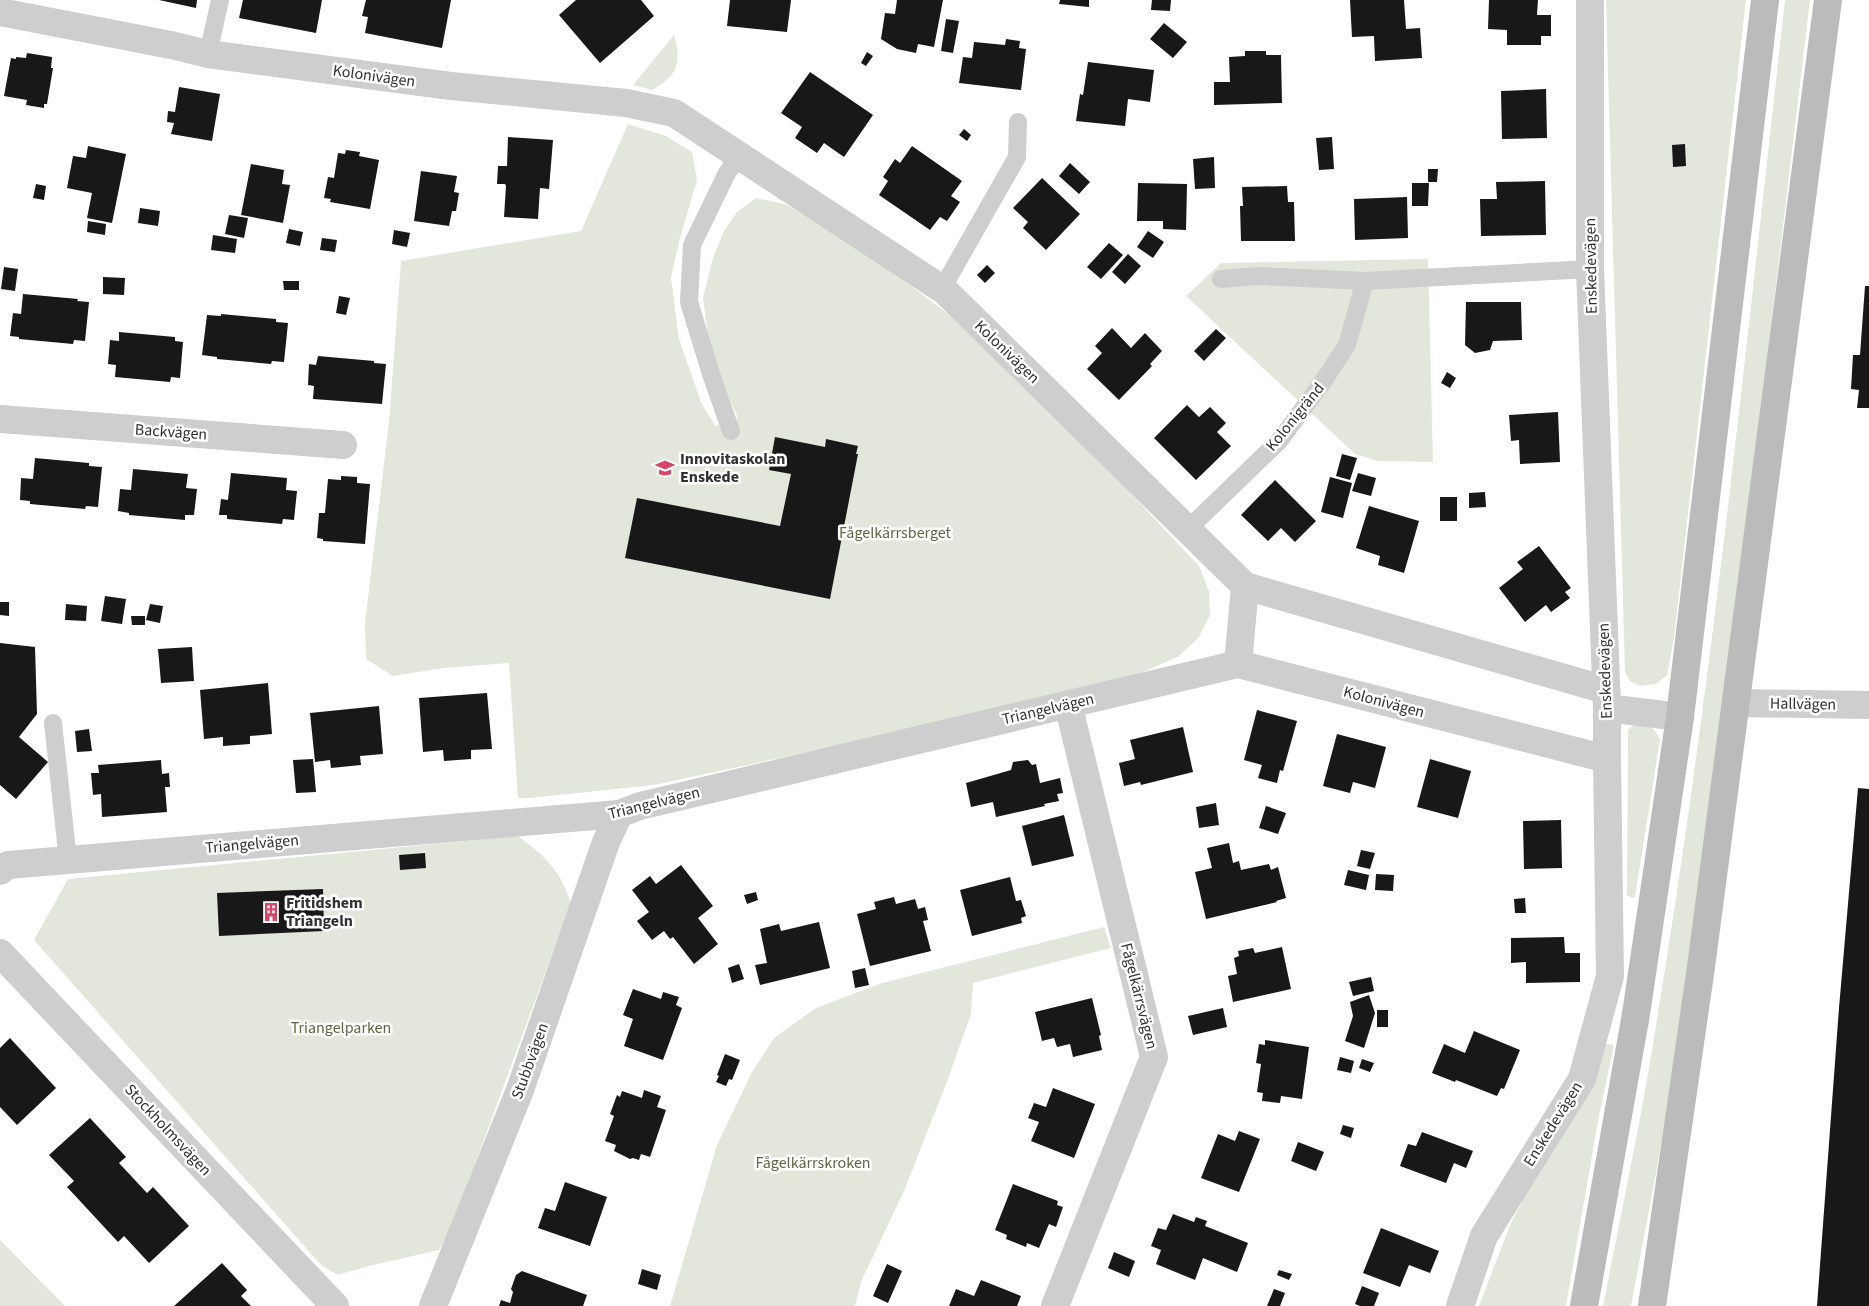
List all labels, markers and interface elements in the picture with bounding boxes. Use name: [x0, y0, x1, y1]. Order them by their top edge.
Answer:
street label: Kolonivägen: [331, 59, 417, 93]
street label: Enskedevägen: [1579, 218, 1603, 314]
street label: Kolonivägen: [970, 315, 1044, 389]
street label: Kolonigränd: [1261, 378, 1329, 456]
street label: Backvägen: [134, 419, 208, 445]
place label: Innovitaskolan Enskede: [680, 448, 785, 488]
school or university icon: Innovitaskolan Enskede: [654, 457, 676, 479]
park label: Fågelkärrsberget: [839, 522, 952, 544]
street label: Enskedevägen: [1592, 623, 1618, 719]
street label: Kolonivägen: [1341, 681, 1427, 723]
street label: Triangelvägen: [1000, 688, 1096, 730]
street label: Hallvägen: [1770, 692, 1836, 716]
street label: Triangelvägen: [606, 781, 702, 825]
street label: Triangelvägen: [204, 829, 300, 859]
place label: Fritidshem Triangeln: [286, 892, 363, 932]
building icon: Fritidshem Triangeln: [260, 901, 282, 923]
street label: Fågelkärrsvägen: [1115, 941, 1163, 1051]
park label: Triangelparken: [291, 1017, 391, 1039]
street label: Stubbvägen: [506, 1020, 554, 1102]
street label: Enskedevägen: [1518, 1077, 1588, 1171]
street label: Stockholmsvägen: [120, 1079, 216, 1181]
park label: Fågelkärrskroken: [755, 1152, 871, 1174]

